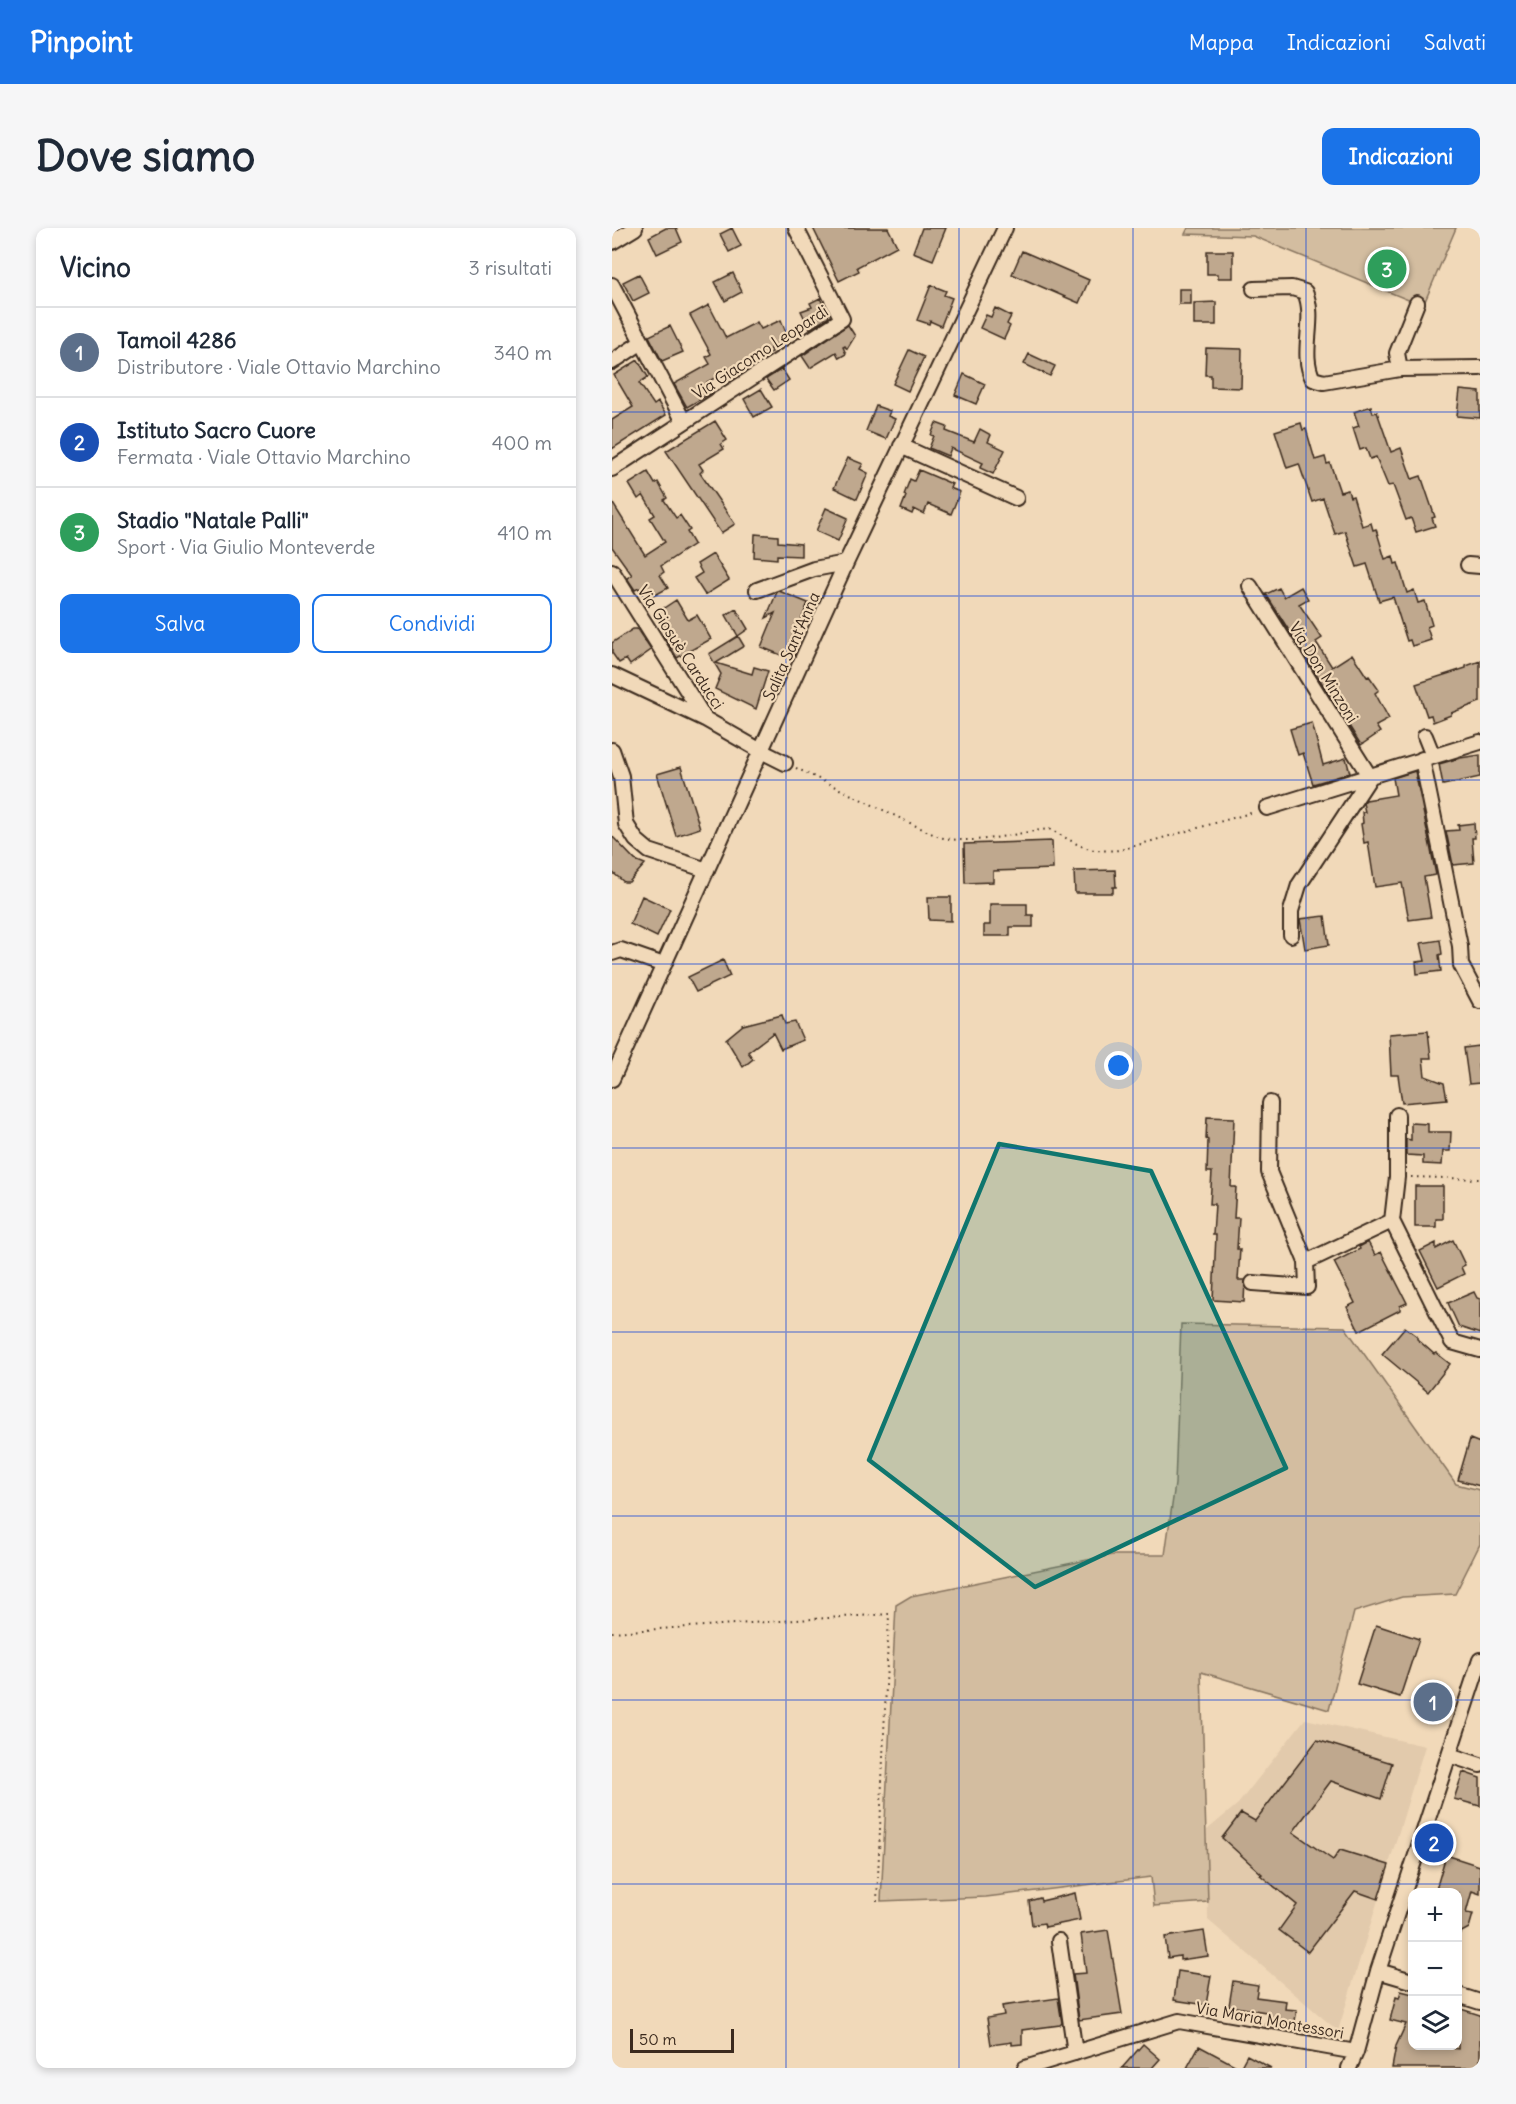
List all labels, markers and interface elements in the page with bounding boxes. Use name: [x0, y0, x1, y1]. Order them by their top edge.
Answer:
text: Pinpoint: [30, 24, 133, 60]
text: Mappa: [1189, 29, 1254, 56]
text: Indicazioni: [1287, 29, 1391, 56]
text: Salvati: [1424, 29, 1486, 56]
button: Indicazioni: [1322, 128, 1480, 185]
text: Dove siamo: [36, 130, 255, 182]
pin: 3: [1368, 246, 1406, 291]
text: Vicino: [60, 251, 131, 284]
text: 3 risultati: [469, 255, 552, 280]
street label: Via Giacomo Leopardi: [688, 301, 832, 403]
text: Tamoil 4286: [117, 326, 237, 354]
text: 1: [76, 340, 83, 365]
text: 340 m: [494, 340, 552, 365]
text: Distributore · Viale Ottavio Marchino: [117, 354, 441, 379]
text: Istituto Sacro Cuore: [117, 416, 316, 444]
text: 2: [74, 430, 85, 455]
text: 400 m: [492, 430, 552, 455]
text: Fermata · Viale Ottavio Marchino: [117, 444, 411, 469]
text: Stadio "Natale Palli": [117, 506, 309, 534]
text: 3: [74, 520, 85, 545]
text: 410 m: [497, 520, 552, 545]
text: Sport · Via Giulio Monteverde: [117, 534, 375, 559]
street label: Via Giosuè Carducci: [633, 581, 729, 713]
street label: Salita Sant'Anna: [758, 589, 824, 703]
button: Salva: [60, 594, 300, 653]
button: Condividi: [312, 594, 552, 653]
street label: Via Don Minzoni: [1285, 618, 1363, 726]
your location: [1104, 1051, 1133, 1080]
pin: 1: [1414, 1680, 1452, 1724]
pin: 2: [1414, 1820, 1454, 1866]
map controls: [1408, 1888, 1462, 2050]
button: +: [1408, 1888, 1462, 1942]
button: −: [1408, 1942, 1462, 1996]
button: layers: [1408, 1996, 1462, 2050]
street label: Via Maria Montessori: [1194, 1997, 1346, 2043]
scale bar: [630, 2026, 734, 2054]
text: 50 m: [639, 2029, 677, 2049]

